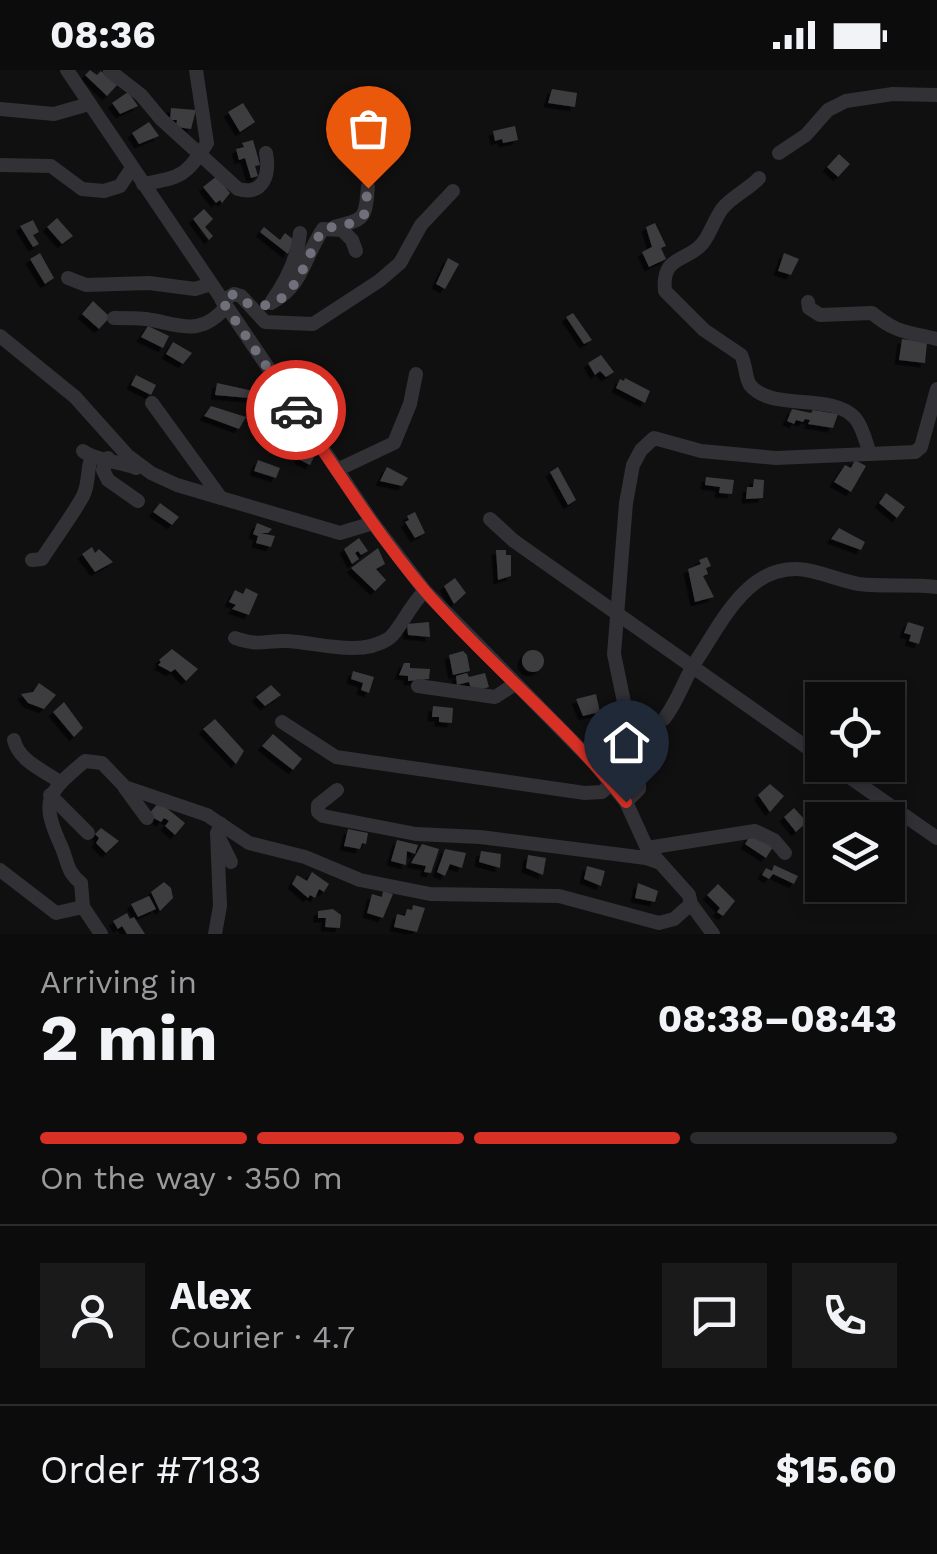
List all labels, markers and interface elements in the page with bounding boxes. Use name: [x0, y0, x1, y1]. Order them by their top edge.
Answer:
text: 08:36: [50, 13, 156, 57]
pin: [326, 86, 411, 189]
icon: bag: [341, 101, 396, 156]
courier: [246, 360, 346, 460]
icon: car: [269, 383, 324, 438]
map controls: [805, 682, 905, 902]
button: locate: [805, 682, 905, 782]
pin: [584, 700, 669, 803]
icon: home: [599, 715, 654, 770]
button: layers: [805, 802, 905, 902]
text: Arriving in: [40, 963, 197, 1001]
text: 08:38–08:43: [658, 997, 897, 1041]
text: 2 min: [40, 1000, 218, 1076]
text: On the way · 350 m: [40, 1159, 343, 1197]
button: person: [40, 1263, 145, 1368]
button: chat: [662, 1263, 767, 1368]
button: phone: [792, 1263, 897, 1368]
text: Alex: [170, 1274, 252, 1318]
text: Courier · 4.7: [170, 1318, 355, 1356]
text: Order #7183: [40, 1448, 262, 1492]
text: $15.60: [775, 1448, 897, 1492]

